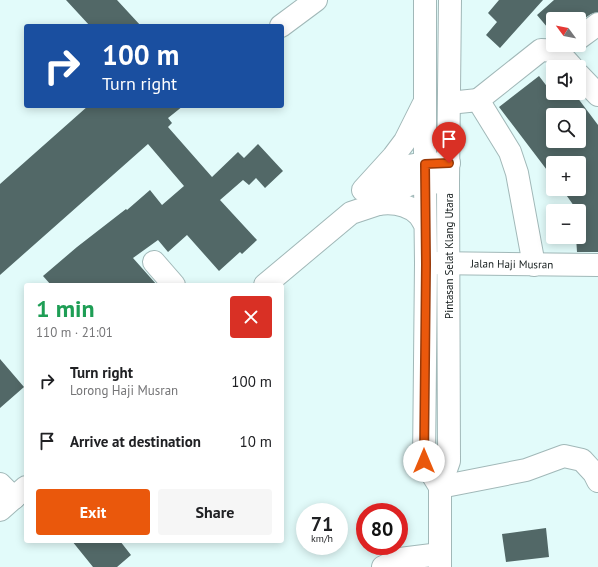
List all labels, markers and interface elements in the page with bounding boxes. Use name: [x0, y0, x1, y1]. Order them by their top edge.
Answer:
north arrow: [546, 12, 586, 52]
map controls: [546, 12, 586, 244]
text: 100 m: [102, 36, 179, 73]
icon: right: [36, 40, 88, 92]
button: sound: [546, 60, 586, 100]
text: Turn right: [102, 72, 177, 95]
button: search: [546, 108, 586, 148]
pin: [432, 122, 466, 163]
icon: arrive: [438, 128, 460, 150]
button: +: [546, 156, 586, 196]
street label: Pintasan Selat Klang Utara: [442, 193, 456, 319]
button: −: [546, 204, 586, 244]
street label: Jalan Haji Musran: [470, 256, 553, 271]
text: 1 min: [36, 293, 95, 324]
button: close: [230, 296, 272, 338]
text: 110 m · 21:01: [36, 324, 113, 341]
text: Turn right: [70, 363, 133, 382]
icon: right: [36, 370, 58, 392]
text: 100 m: [231, 372, 272, 391]
text: Lorong Haji Musran: [70, 382, 178, 399]
icon: arrive: [36, 430, 58, 452]
text: Arrive at destination: [70, 432, 201, 451]
text: 10 m: [239, 432, 272, 451]
position arrow: [403, 440, 445, 482]
button: Exit: [36, 489, 150, 535]
button: Share: [158, 489, 272, 535]
speed limit sign: 80: [356, 503, 408, 555]
text: 71: [311, 511, 333, 537]
text: km/h: [311, 532, 333, 545]

